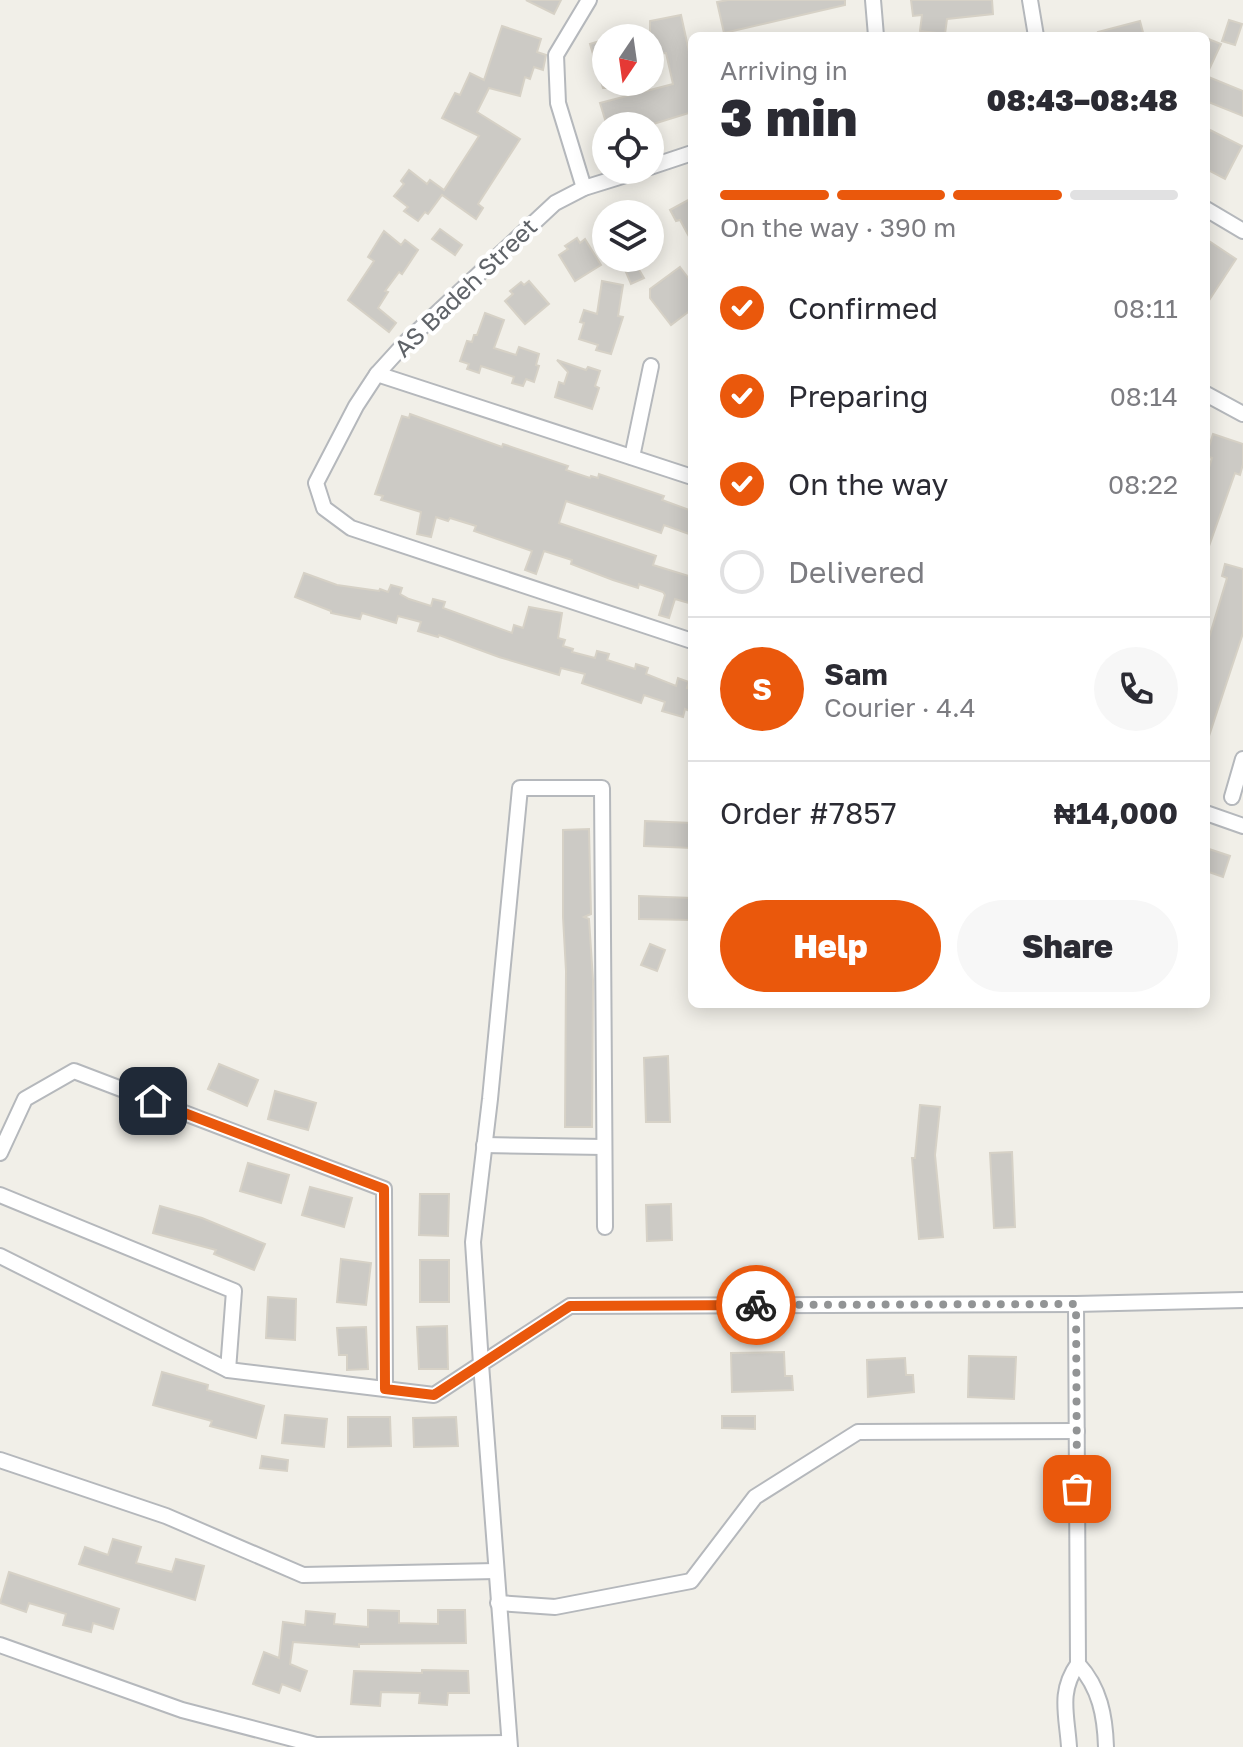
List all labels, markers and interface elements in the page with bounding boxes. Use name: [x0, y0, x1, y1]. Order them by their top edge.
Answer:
north arrow: [592, 24, 664, 96]
map controls: [592, 24, 664, 272]
text: Arriving in: [720, 55, 848, 86]
text: 08:43–08:48: [987, 82, 1178, 118]
text: 3 min: [720, 85, 857, 147]
button: locate: [592, 112, 664, 184]
button: layers: [592, 200, 664, 272]
street label: AS Badeh Street: [388, 211, 542, 362]
text: On the way · 390 m: [720, 212, 956, 243]
icon: check: [720, 286, 764, 330]
text: Confirmed: [788, 290, 938, 326]
text: 08:11: [1113, 293, 1178, 324]
icon: check: [720, 374, 764, 418]
text: Preparing: [788, 378, 929, 414]
text: 08:14: [1110, 381, 1178, 412]
icon: check: [720, 462, 764, 506]
text: On the way: [788, 466, 948, 502]
text: 08:22: [1108, 469, 1178, 500]
text: Delivered: [788, 554, 925, 590]
button: phone: [1094, 647, 1178, 731]
text: Sam: [824, 656, 888, 692]
text: S: [752, 671, 772, 707]
text: Courier · 4.4: [824, 692, 976, 723]
text: Order #7857: [720, 795, 897, 831]
text: ₦14,000: [1054, 795, 1178, 831]
button: Help: [720, 900, 941, 992]
button: Share: [957, 900, 1178, 992]
pin: [119, 1067, 187, 1135]
icon: home: [131, 1079, 175, 1123]
courier: [716, 1265, 796, 1345]
icon: bike: [734, 1283, 778, 1327]
pin: [1043, 1455, 1111, 1523]
icon: bag: [1055, 1467, 1099, 1511]

